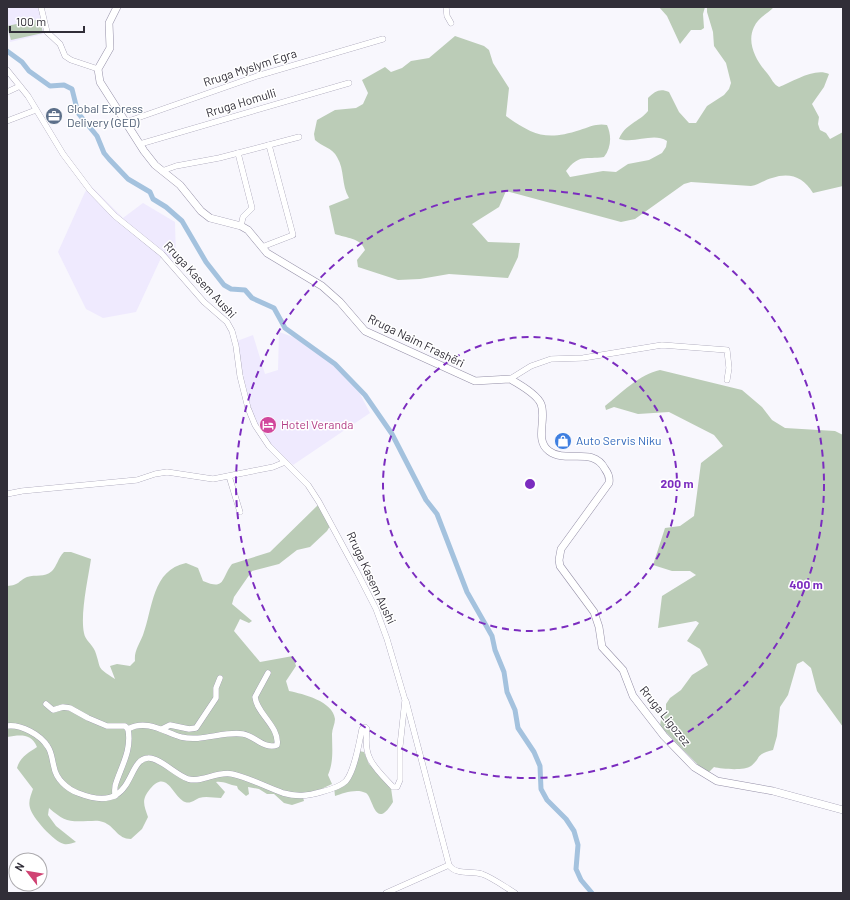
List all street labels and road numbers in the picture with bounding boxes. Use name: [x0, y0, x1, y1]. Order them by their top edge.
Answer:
street label: Rruga Myslym Egra: [201, 45, 298, 89]
street label: Rruga Homulli: [204, 85, 277, 119]
street label: Rruga Kasem Aushi: [161, 238, 240, 321]
street label: Rruga Naim Frashëri: [366, 311, 467, 370]
street label: Rruga Kasem Aushi: [344, 529, 399, 626]
street label: Rruga Ligozez: [637, 683, 694, 748]

